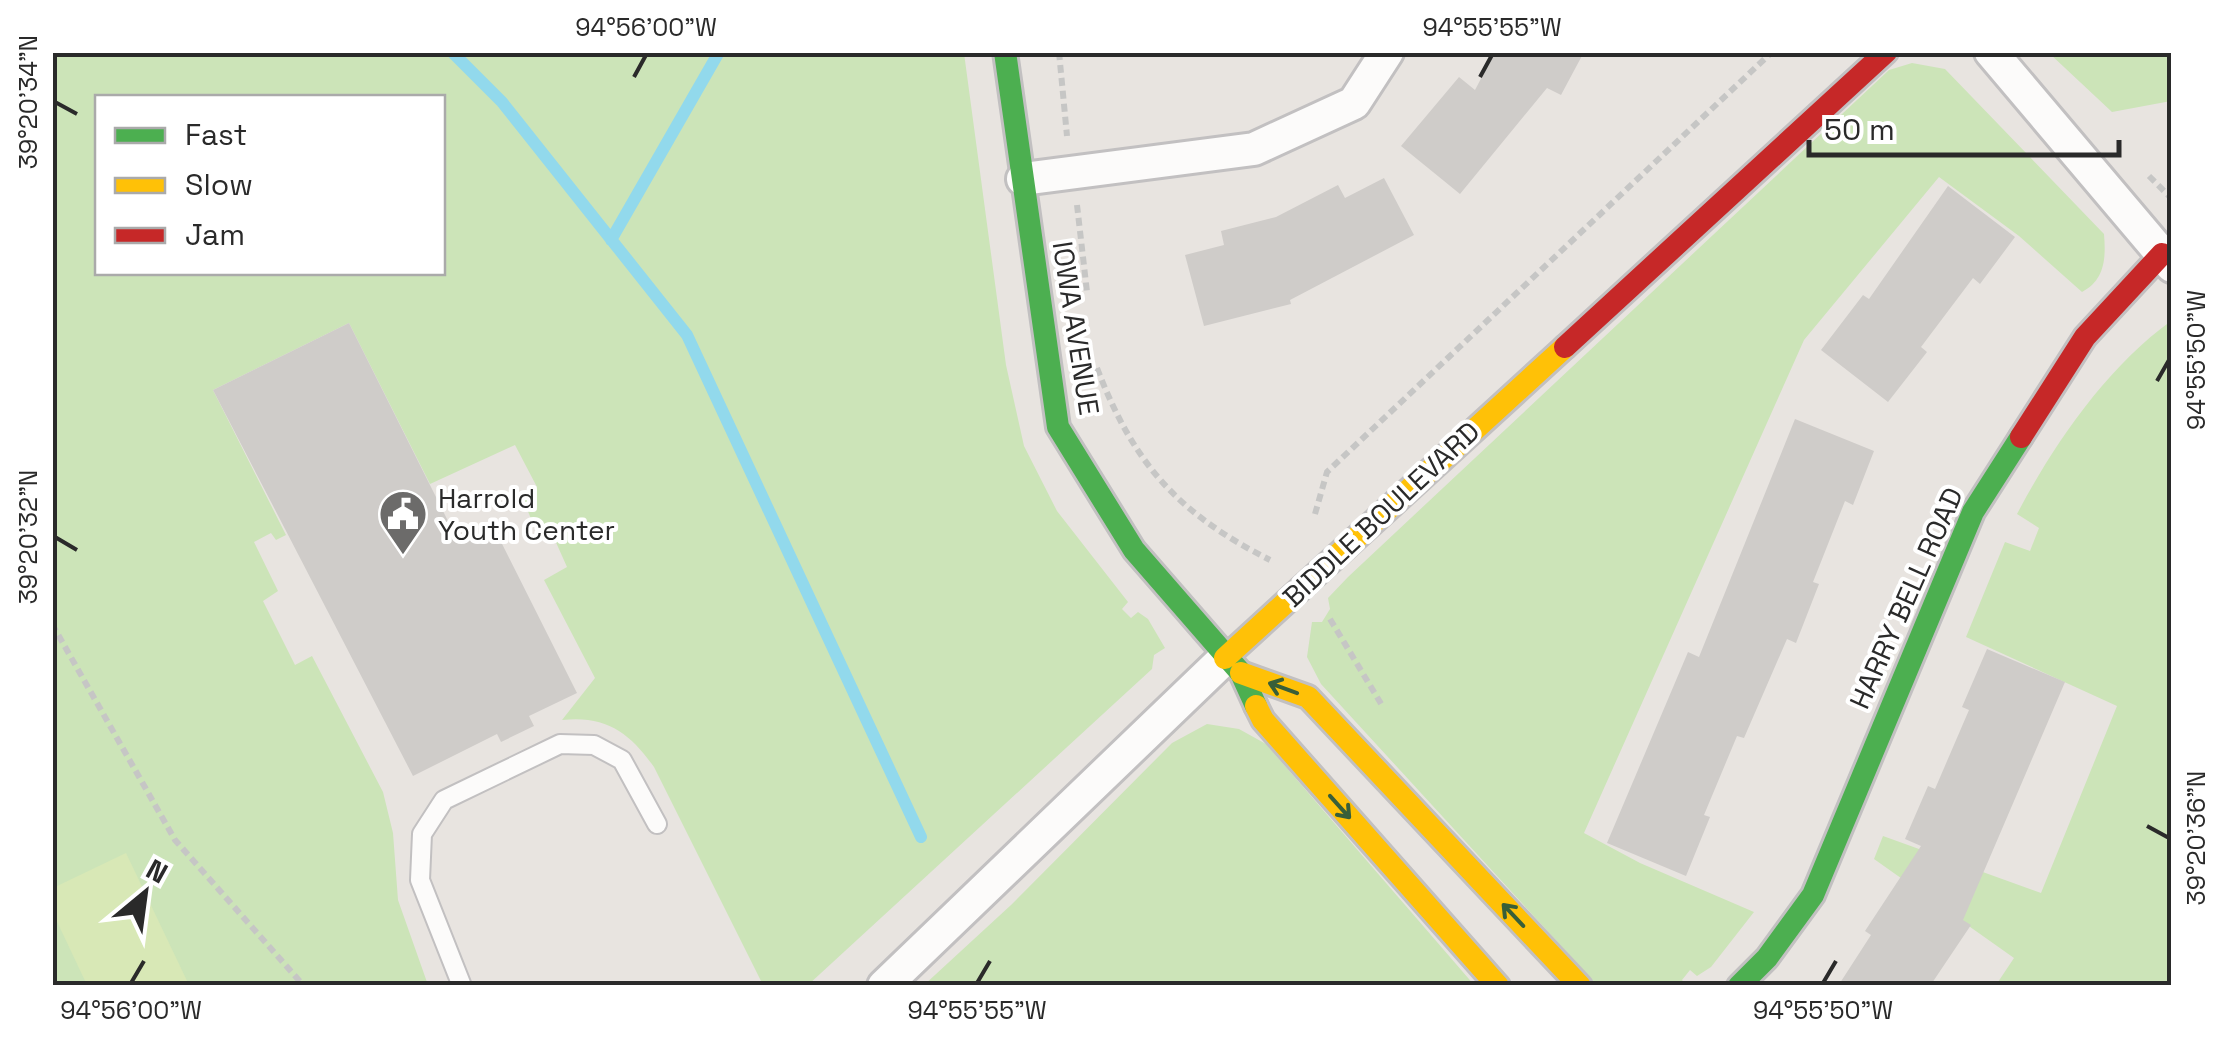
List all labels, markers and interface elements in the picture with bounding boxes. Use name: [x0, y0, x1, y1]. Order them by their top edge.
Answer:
text: 94°56'00"W: [575, 11, 717, 43]
text: 94°55'55"W: [1422, 11, 1562, 43]
text: 39°20'34"N: [12, 35, 44, 169]
legend: [95, 95, 445, 275]
scale bar: [1809, 95, 2119, 157]
text: 50 m: [1824, 110, 1895, 149]
text: Fast: [185, 115, 247, 154]
text: Slow: [185, 165, 253, 204]
text: Jam: [185, 215, 245, 254]
street label: IOWA AVENUE: [1044, 239, 1108, 417]
text: 94°55'50"W: [2180, 290, 2212, 430]
street label: BIDDLE BOULEVARD: [1275, 413, 1487, 615]
text: 39°20'32"N: [12, 470, 44, 604]
place label: Harrold Youth Center: [438, 480, 615, 548]
street label: HARRY BELL ROAD: [1841, 482, 1971, 714]
public building icon: Harrold Youth Center: [377, 488, 429, 556]
one-way arrow: [1268, 678, 1300, 696]
text: 39°20'36"N: [2180, 771, 2212, 905]
one-way arrow: [1328, 794, 1351, 819]
north arrow: [95, 843, 195, 943]
text: N: [140, 851, 174, 891]
one-way arrow: [1501, 903, 1525, 927]
text: 94°56'00"W: [60, 994, 202, 1026]
text: 94°55'55"W: [907, 994, 1047, 1026]
text: 94°55'50"W: [1753, 994, 1893, 1026]

